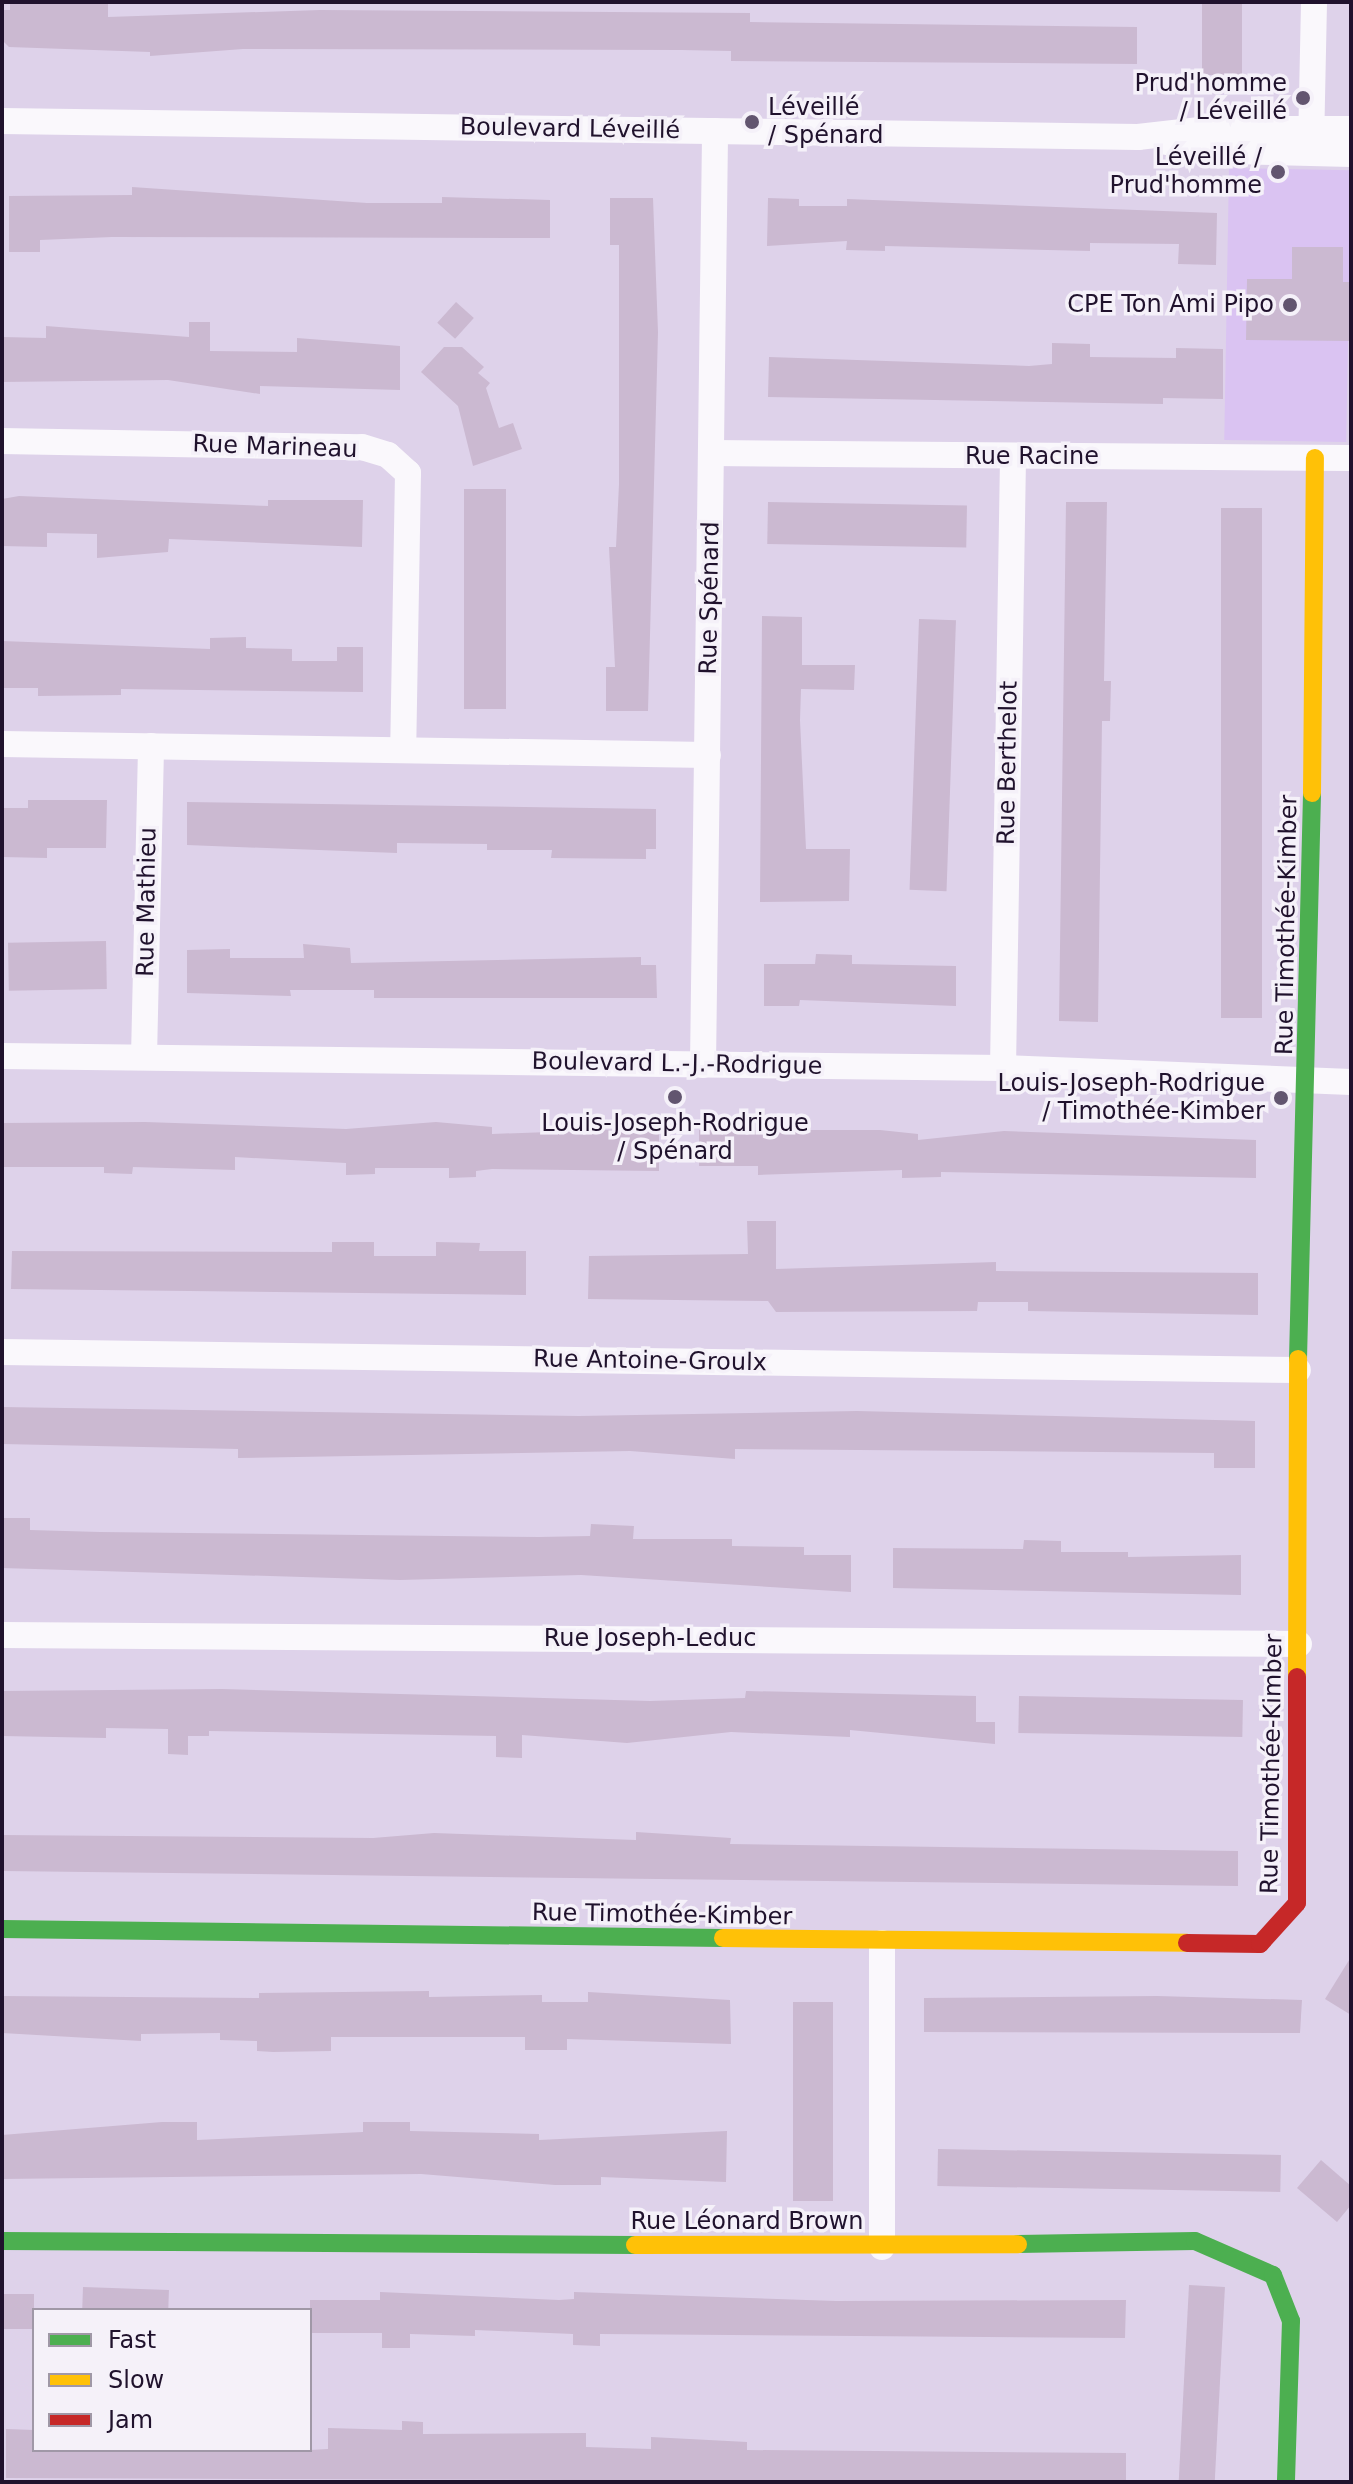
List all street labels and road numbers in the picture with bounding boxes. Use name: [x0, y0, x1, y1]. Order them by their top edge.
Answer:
street label: Boulevard Léveillé: [460, 113, 680, 145]
street label: Rue Marineau: [192, 430, 358, 464]
street label: Rue Racine: [965, 443, 1099, 471]
street label: Rue Spénard: [694, 521, 726, 675]
street label: Rue Berthelot: [992, 681, 1024, 845]
street label: Rue Timothée-Kimber: [1270, 795, 1304, 1055]
street label: Rue Mathieu: [131, 827, 163, 977]
street label: Boulevard L.-J.-Rodrigue: [531, 1047, 823, 1081]
street label: Rue Antoine-Groulx: [533, 1345, 767, 1377]
street label: Rue Joseph-Leduc: [544, 1625, 756, 1653]
street label: Rue Timothée-Kimber: [1255, 1634, 1289, 1894]
street label: Rue Timothée-Kimber: [532, 1898, 792, 1932]
street label: Rue Léonard Brown: [630, 2208, 864, 2236]

